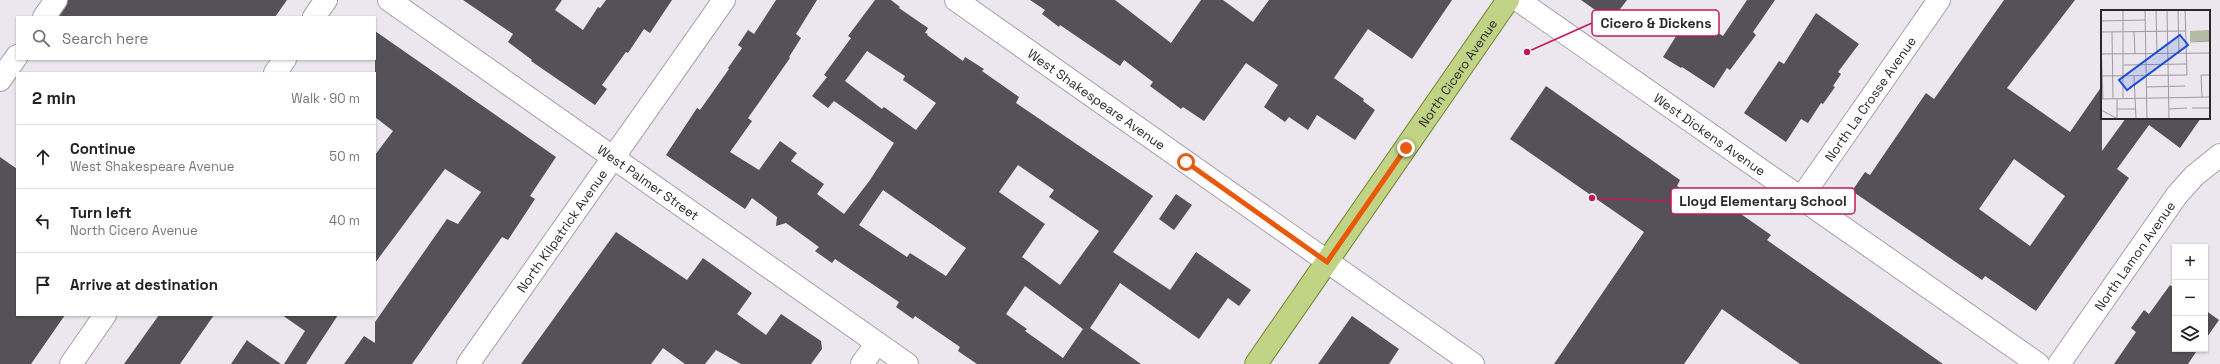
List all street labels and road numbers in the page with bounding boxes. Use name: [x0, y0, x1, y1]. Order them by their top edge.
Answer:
street label: North Cicero Avenue: [1415, 16, 1501, 131]
street label: North La Crosse Avenue: [1821, 33, 1920, 165]
street label: West Shakespeare Avenue: [1024, 45, 1169, 154]
street label: West Dickens Avenue: [1650, 90, 1769, 180]
street label: West Palmer Street: [594, 141, 702, 224]
street label: North Kilpatrick Avenue: [513, 166, 611, 296]
street label: North Lamon Avenue: [2091, 198, 2179, 314]

